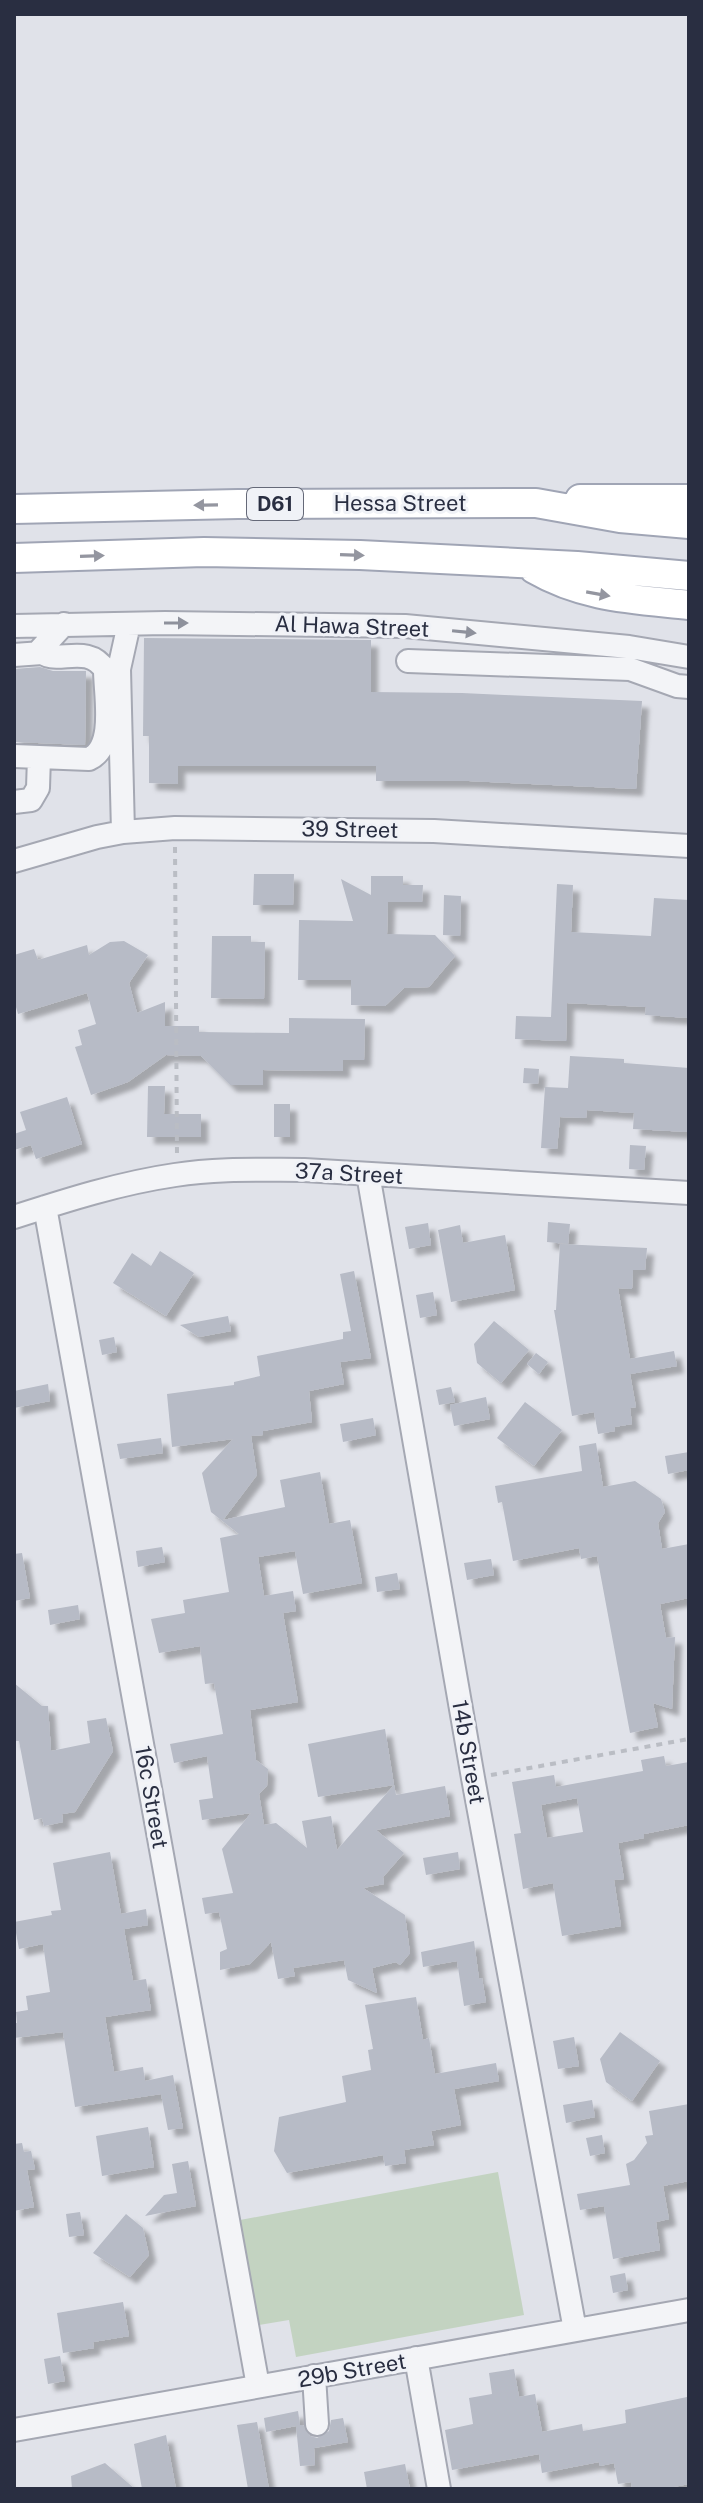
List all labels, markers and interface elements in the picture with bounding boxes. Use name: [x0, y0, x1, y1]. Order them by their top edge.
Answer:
road number: D61: [247, 488, 303, 520]
street label: Hessa Street: [333, 490, 467, 516]
one-way arrow: [193, 498, 218, 511]
one-way arrow: [80, 549, 105, 562]
one-way arrow: [340, 549, 365, 562]
one-way arrow: [586, 588, 611, 600]
street label: Al Hawa Street: [274, 610, 430, 642]
one-way arrow: [164, 617, 189, 629]
one-way arrow: [452, 625, 477, 638]
street label: 39 Street: [301, 815, 399, 843]
street label: 37a Street: [294, 1157, 404, 1189]
street label: 14b Street: [447, 1698, 491, 1806]
street label: 16c Street: [130, 1743, 174, 1851]
street label: 29b Street: [296, 2348, 408, 2392]

